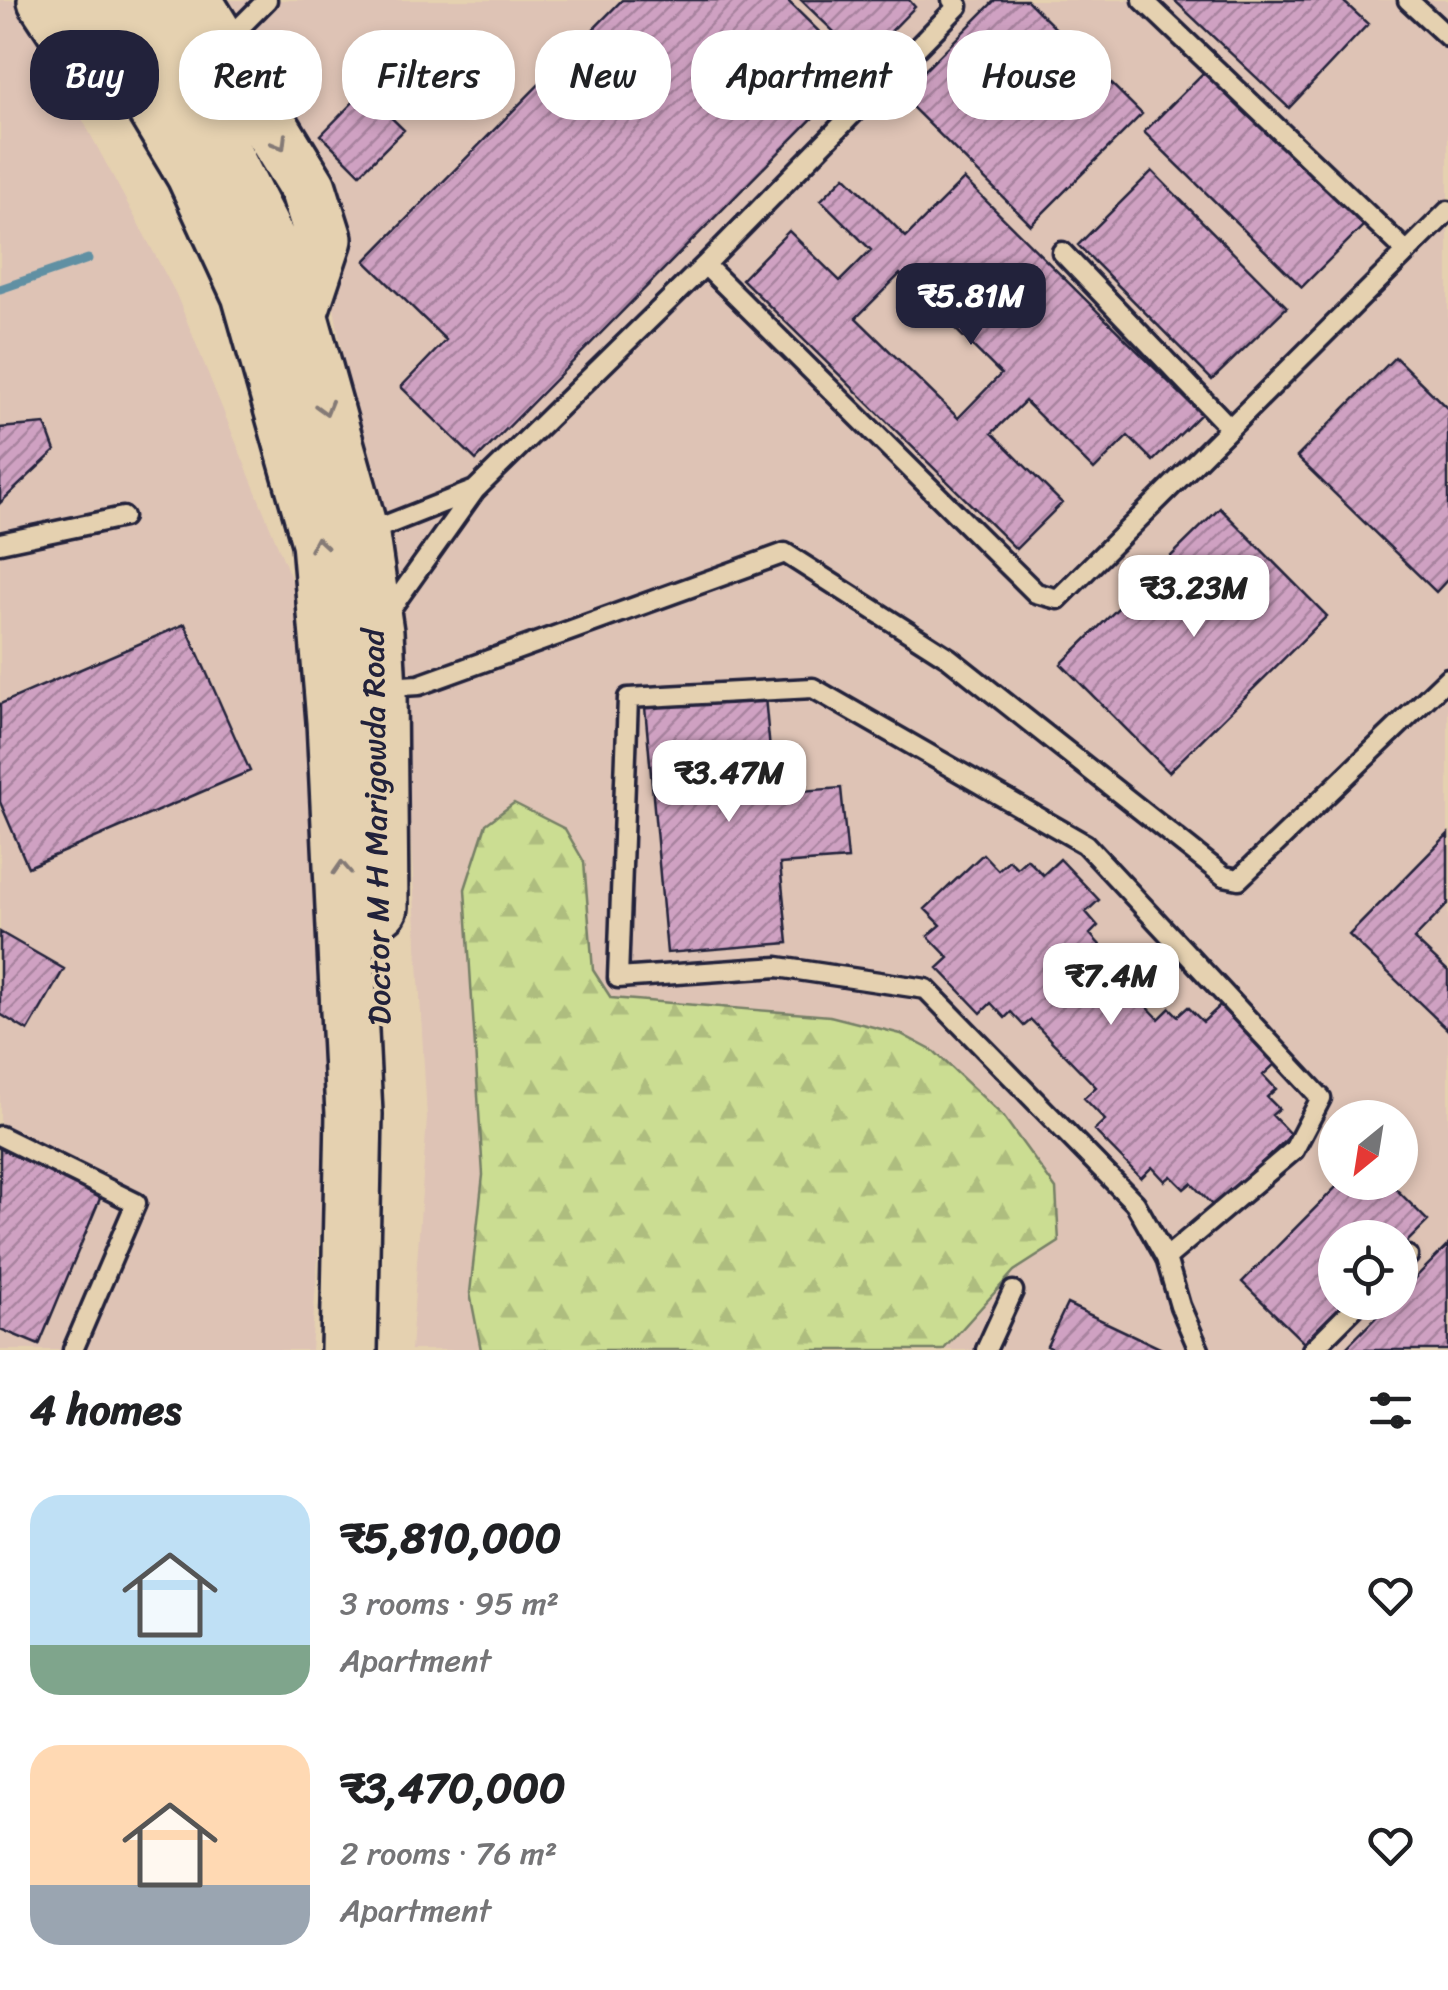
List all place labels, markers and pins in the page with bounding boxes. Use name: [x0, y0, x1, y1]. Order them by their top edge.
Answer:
pin: ₹5.81M: [890, 263, 1052, 348]
pin: ₹3.23M: [1113, 555, 1275, 640]
pin: ₹3.47M: [648, 740, 810, 825]
pin: ₹7.4M: [1041, 943, 1181, 1028]

